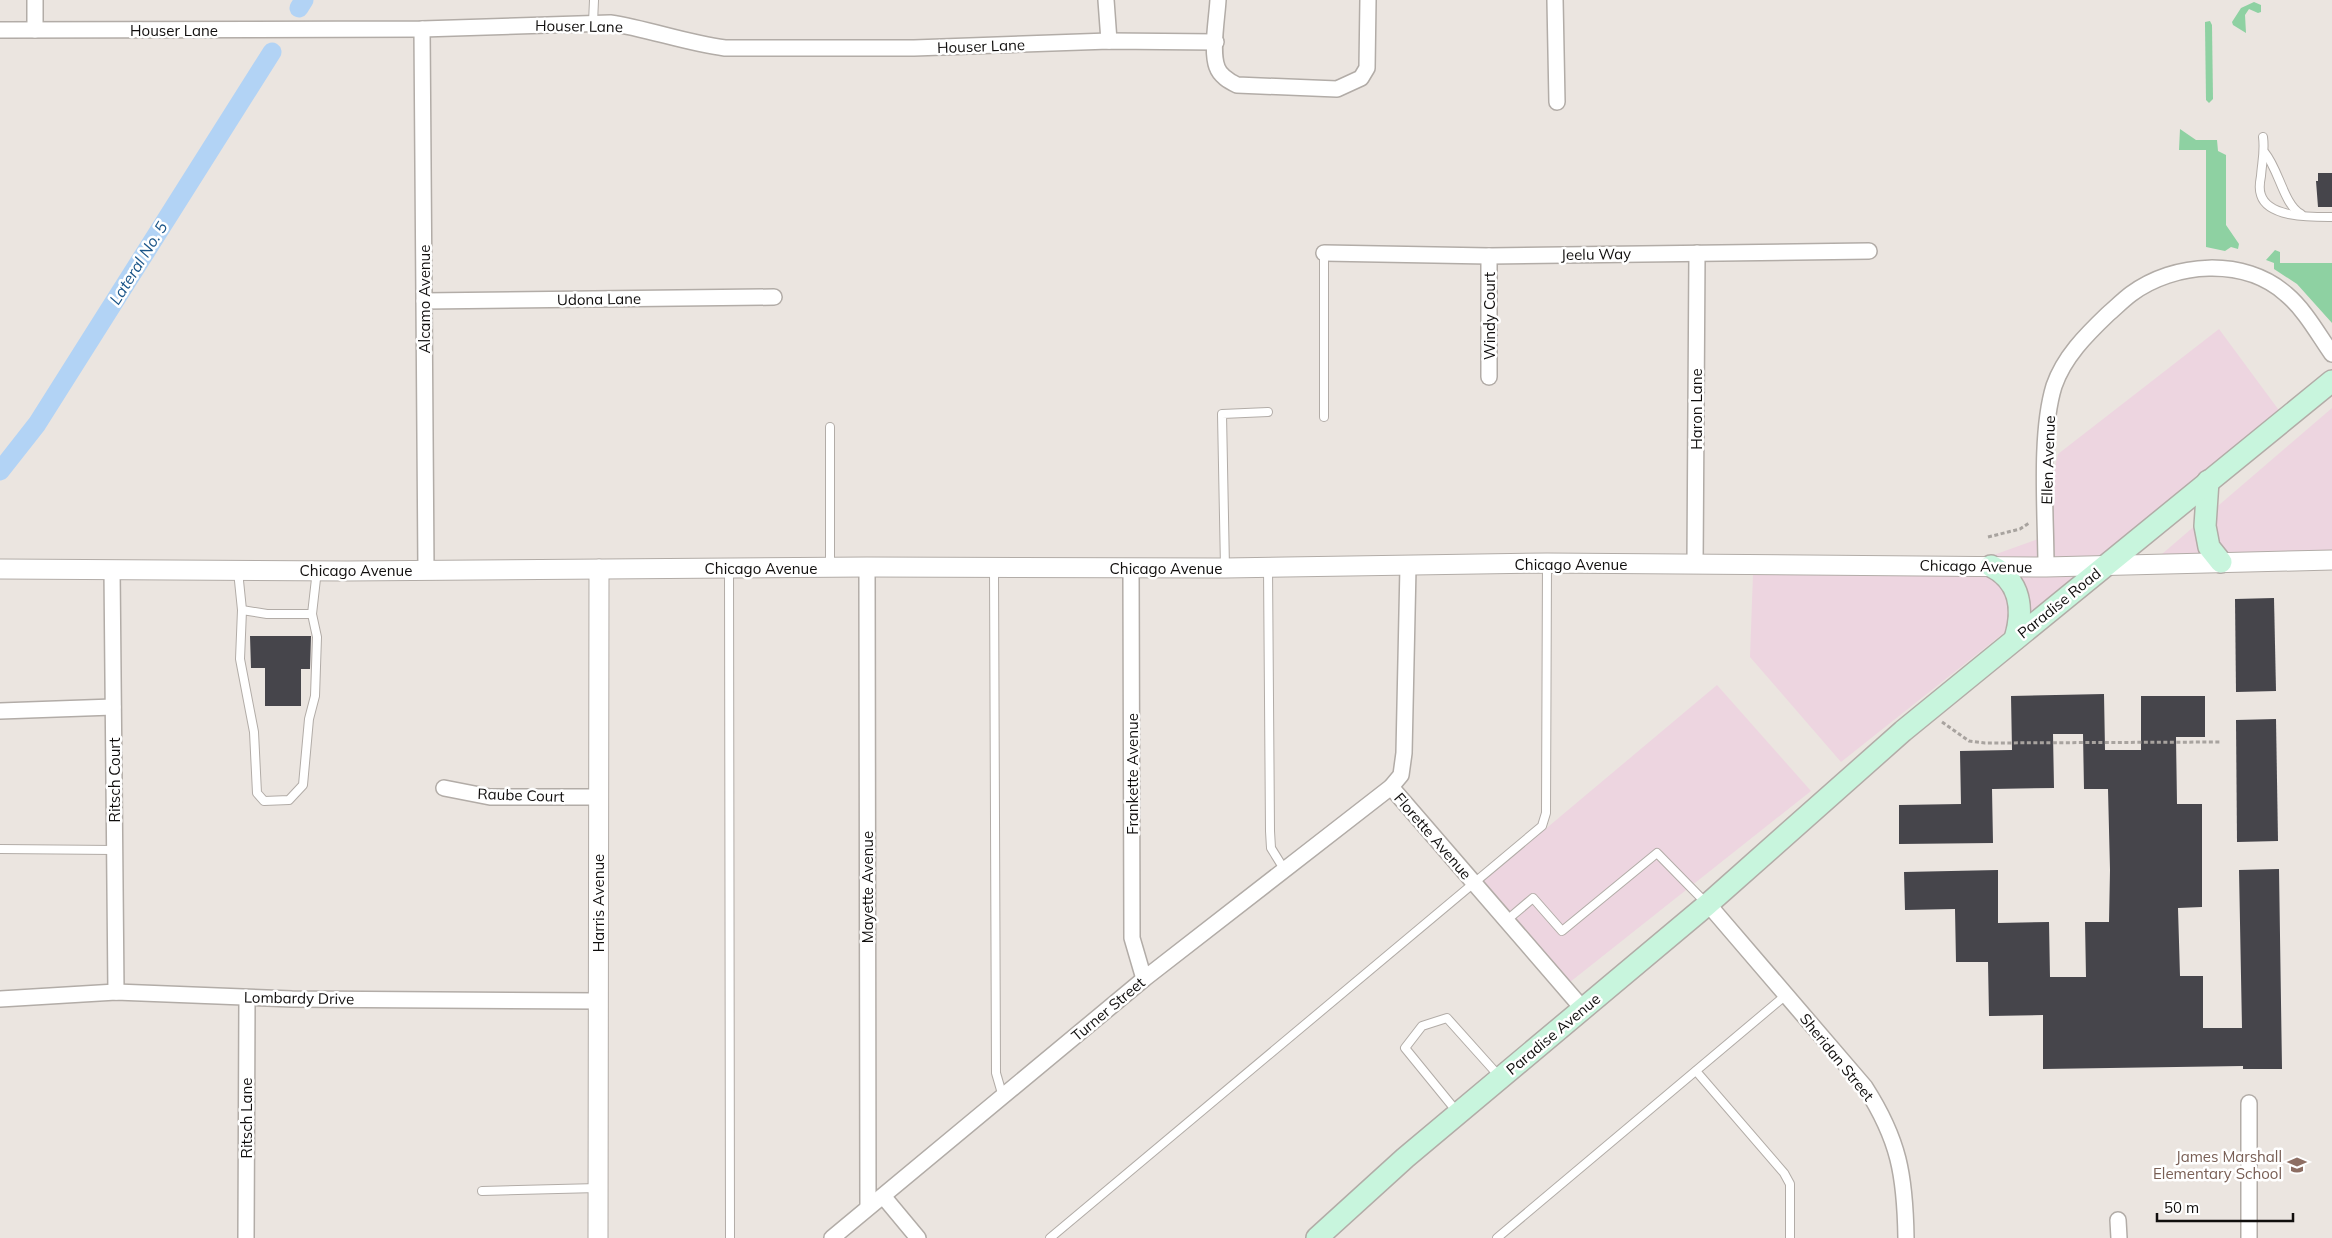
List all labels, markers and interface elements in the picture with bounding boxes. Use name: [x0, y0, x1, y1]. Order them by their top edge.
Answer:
street label: Houser Lane: [535, 16, 623, 36]
street label: Houser Lane: [130, 21, 218, 40]
street label: Houser Lane: [937, 35, 1025, 57]
water label: Lateral No. 5: [105, 217, 172, 308]
street label: Jeelu Way: [1561, 244, 1631, 264]
street label: Alcamo Avenue: [415, 245, 434, 353]
street label: Windy Court: [1480, 272, 1499, 360]
street label: Udona Lane: [557, 289, 641, 309]
street label: Haron Lane: [1687, 368, 1706, 450]
street label: Ellen Avenue: [2037, 415, 2059, 505]
street label: Chicago Avenue: [1515, 555, 1627, 574]
street label: Chicago Avenue: [1919, 556, 2033, 576]
street label: Chicago Avenue: [705, 559, 817, 578]
street label: Chicago Avenue: [1110, 559, 1222, 578]
street label: Chicago Avenue: [300, 561, 412, 580]
street label: Paradise Road: [2014, 564, 2104, 642]
street label: Frankette Avenue: [1123, 713, 1142, 835]
street label: Ritsch Court: [105, 738, 124, 822]
street label: Raube Court: [477, 784, 565, 806]
street label: Florette Avenue: [1390, 789, 1476, 883]
street label: Mayette Avenue: [858, 831, 877, 943]
street label: Harris Avenue: [589, 854, 608, 952]
street label: Turner Street: [1067, 973, 1149, 1045]
street label: Lombardy Drive: [244, 988, 354, 1008]
street label: Paradise Avenue: [1502, 989, 1604, 1079]
street label: Sheridan Street: [1796, 1009, 1878, 1105]
street label: Ritsch Lane: [237, 1078, 256, 1158]
place label: James Marshall Elementary School: [2153, 1147, 2282, 1183]
school or university icon: James Marshall Elementary School: [2286, 1154, 2308, 1176]
scale bar: [2157, 1190, 2293, 1222]
text: 50 m: [2164, 1198, 2199, 1217]

